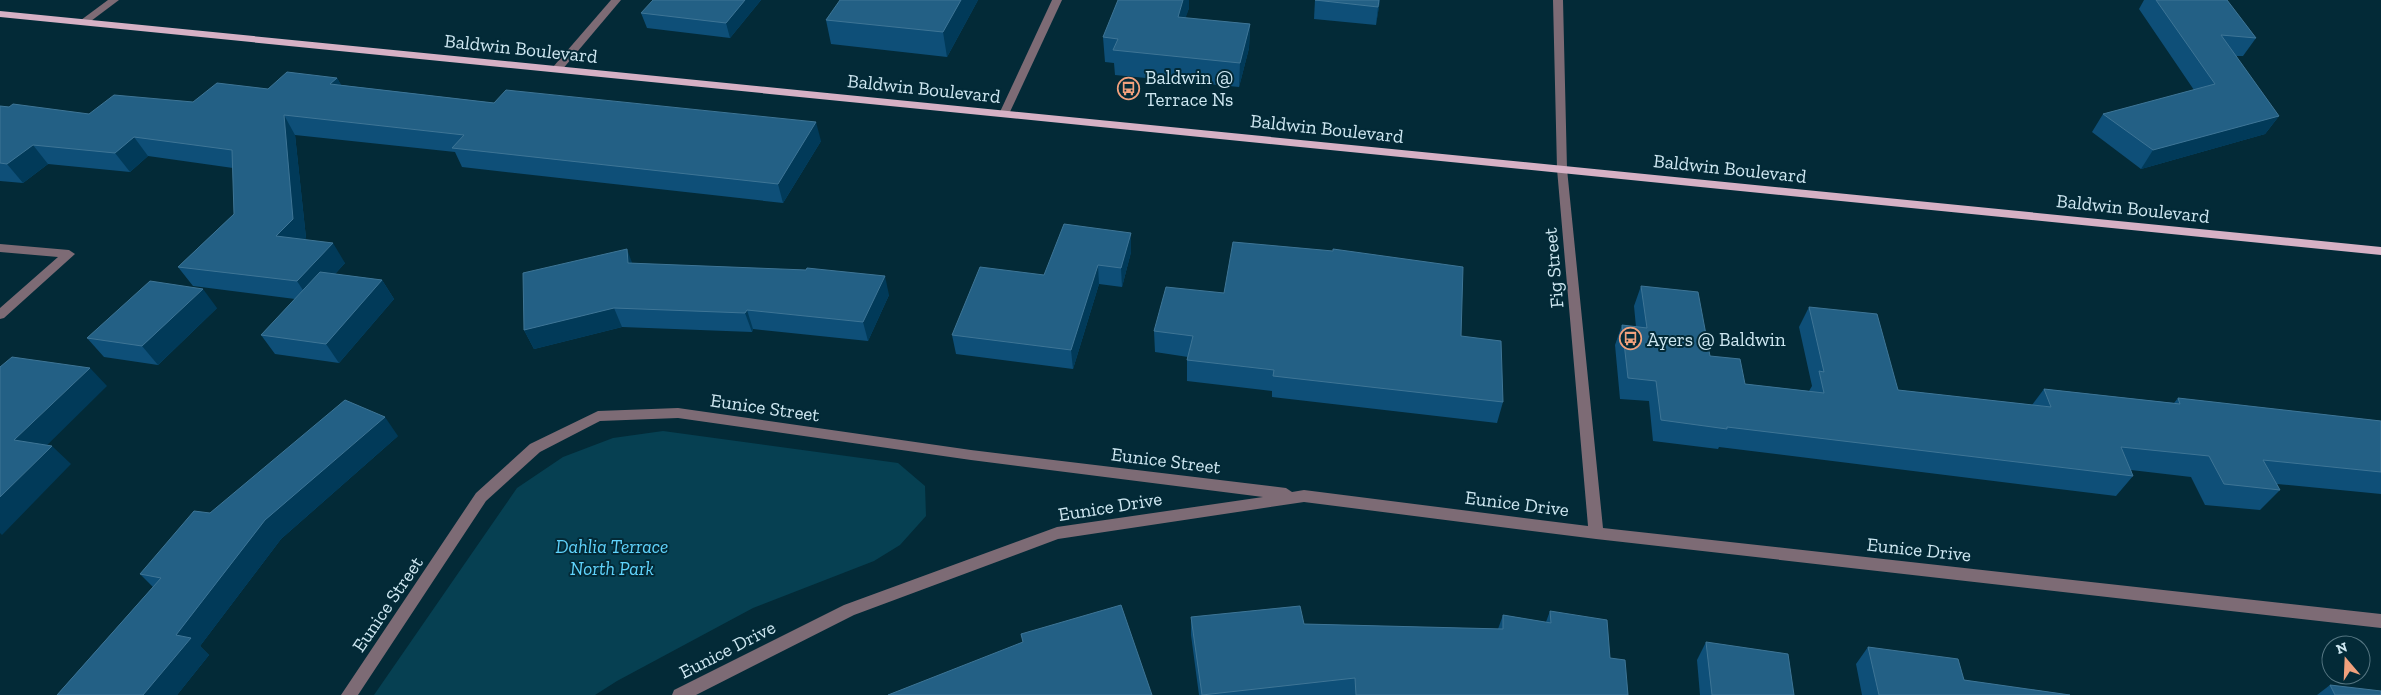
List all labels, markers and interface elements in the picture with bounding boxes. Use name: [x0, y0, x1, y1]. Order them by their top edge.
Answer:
street label: Baldwin Boulevard: [443, 29, 599, 68]
place label: Baldwin @ Terrace Ns: [1145, 66, 1233, 111]
street label: Baldwin Boulevard: [846, 69, 1002, 108]
bus stop icon: Baldwin @ Terrace Ns: [1117, 76, 1141, 100]
street label: Baldwin Boulevard: [1249, 109, 1405, 148]
street label: Baldwin Boulevard: [1652, 149, 1808, 188]
street label: Baldwin Boulevard: [2055, 189, 2211, 228]
street label: Fig Street: [1539, 227, 1568, 309]
bus stop icon: Ayers @ Baldwin: [1619, 327, 1643, 351]
place label: Ayers @ Baldwin: [1647, 328, 1786, 351]
street label: Eunice Street: [709, 388, 821, 427]
street label: Eunice Street: [1110, 442, 1222, 479]
street label: Eunice Drive: [1464, 486, 1570, 521]
street label: Eunice Drive: [1057, 487, 1164, 526]
street label: Eunice Drive: [1866, 533, 1972, 566]
park label: Dahlia Terrace North Park: [556, 535, 668, 580]
street label: Eunice Street: [347, 552, 428, 656]
street label: Eunice Drive: [675, 615, 779, 683]
north arrow: [2321, 635, 2371, 685]
text: N: [2334, 638, 2350, 658]

